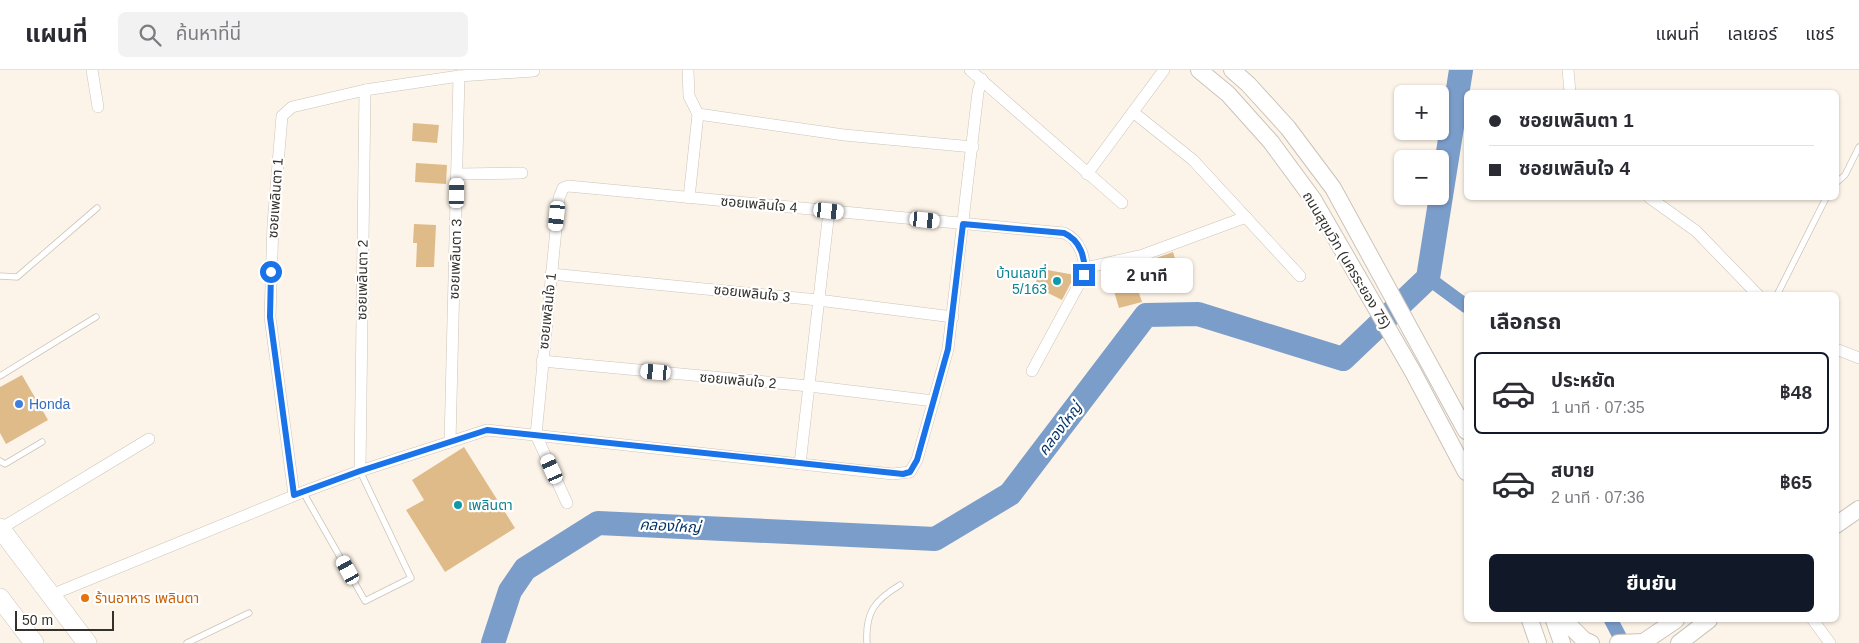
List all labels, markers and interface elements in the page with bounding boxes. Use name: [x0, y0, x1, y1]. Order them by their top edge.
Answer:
search box: [118, 12, 468, 57]
text: แผนที่: [25, 20, 88, 47]
icon: search: [136, 21, 164, 49]
text: ค้นหาที่นี่: [176, 23, 241, 44]
text: แผนที่: [1655, 24, 1699, 44]
text: เลเยอร์: [1727, 24, 1777, 44]
text: แชร์: [1805, 24, 1834, 44]
map controls: [1394, 85, 1449, 205]
button: +: [1394, 85, 1449, 140]
text: ซอยเพลินตา 1: [1519, 110, 1634, 131]
button: −: [1394, 150, 1449, 205]
street label: ซอยเพลินตา 1: [264, 157, 286, 239]
text: ซอยเพลินใจ 4: [1519, 158, 1630, 179]
car: [449, 178, 464, 208]
street label: ถนนสุขุมวิท (นครระยอง 75): [1299, 188, 1394, 332]
street label: ซอยเพลินใจ 4: [720, 193, 798, 215]
car: [547, 200, 566, 232]
car: [813, 202, 844, 220]
car: [909, 211, 940, 229]
street label: ซอยเพลินตา 3: [446, 218, 464, 300]
street label: ซอยเพลินตา 2: [353, 239, 371, 320]
callout: 2 นาที: [1102, 258, 1194, 292]
route start: [260, 261, 282, 283]
place label: บ้านเลขที่ 5/163: [996, 263, 1047, 297]
route end: [1073, 264, 1095, 286]
text: 2 นาที: [1127, 267, 1167, 284]
street label: ซอยเพลินใจ 1: [535, 272, 559, 350]
marker: บ้านเลขที่ 5/163: [1051, 275, 1063, 287]
street label: ซอยเพลินใจ 3: [713, 281, 791, 305]
text: เลือกรถ: [1489, 309, 1562, 334]
car: [640, 363, 671, 381]
street label: ซอยเพลินใจ 2: [699, 369, 777, 391]
text: ประหยัด: [1551, 370, 1615, 391]
icon: car: [1491, 371, 1536, 416]
text: ฿48: [1780, 382, 1812, 403]
place label: Honda: [29, 396, 70, 412]
marker: Honda: [13, 398, 25, 410]
water label: คลองใหญ่: [1034, 398, 1086, 458]
text: 1 นาที · 07:35: [1551, 399, 1645, 416]
car: [539, 452, 564, 486]
text: สบาย: [1551, 460, 1595, 481]
icon: car: [1491, 461, 1536, 506]
text: ฿65: [1780, 472, 1812, 493]
text: 2 นาที · 07:36: [1551, 489, 1645, 506]
place label: เพลินตา: [468, 497, 513, 513]
marker: เพลินตา: [452, 499, 464, 511]
water label: คลองใหญ่: [639, 515, 703, 536]
car: [334, 553, 361, 587]
button: ยืนยัน: [1489, 554, 1814, 612]
place label: ร้านอาหาร เพลินตา: [95, 590, 199, 606]
marker: ร้านอาหาร เพลินตา: [79, 592, 91, 604]
scale bar: [15, 608, 114, 631]
text: 50 m: [22, 612, 53, 628]

